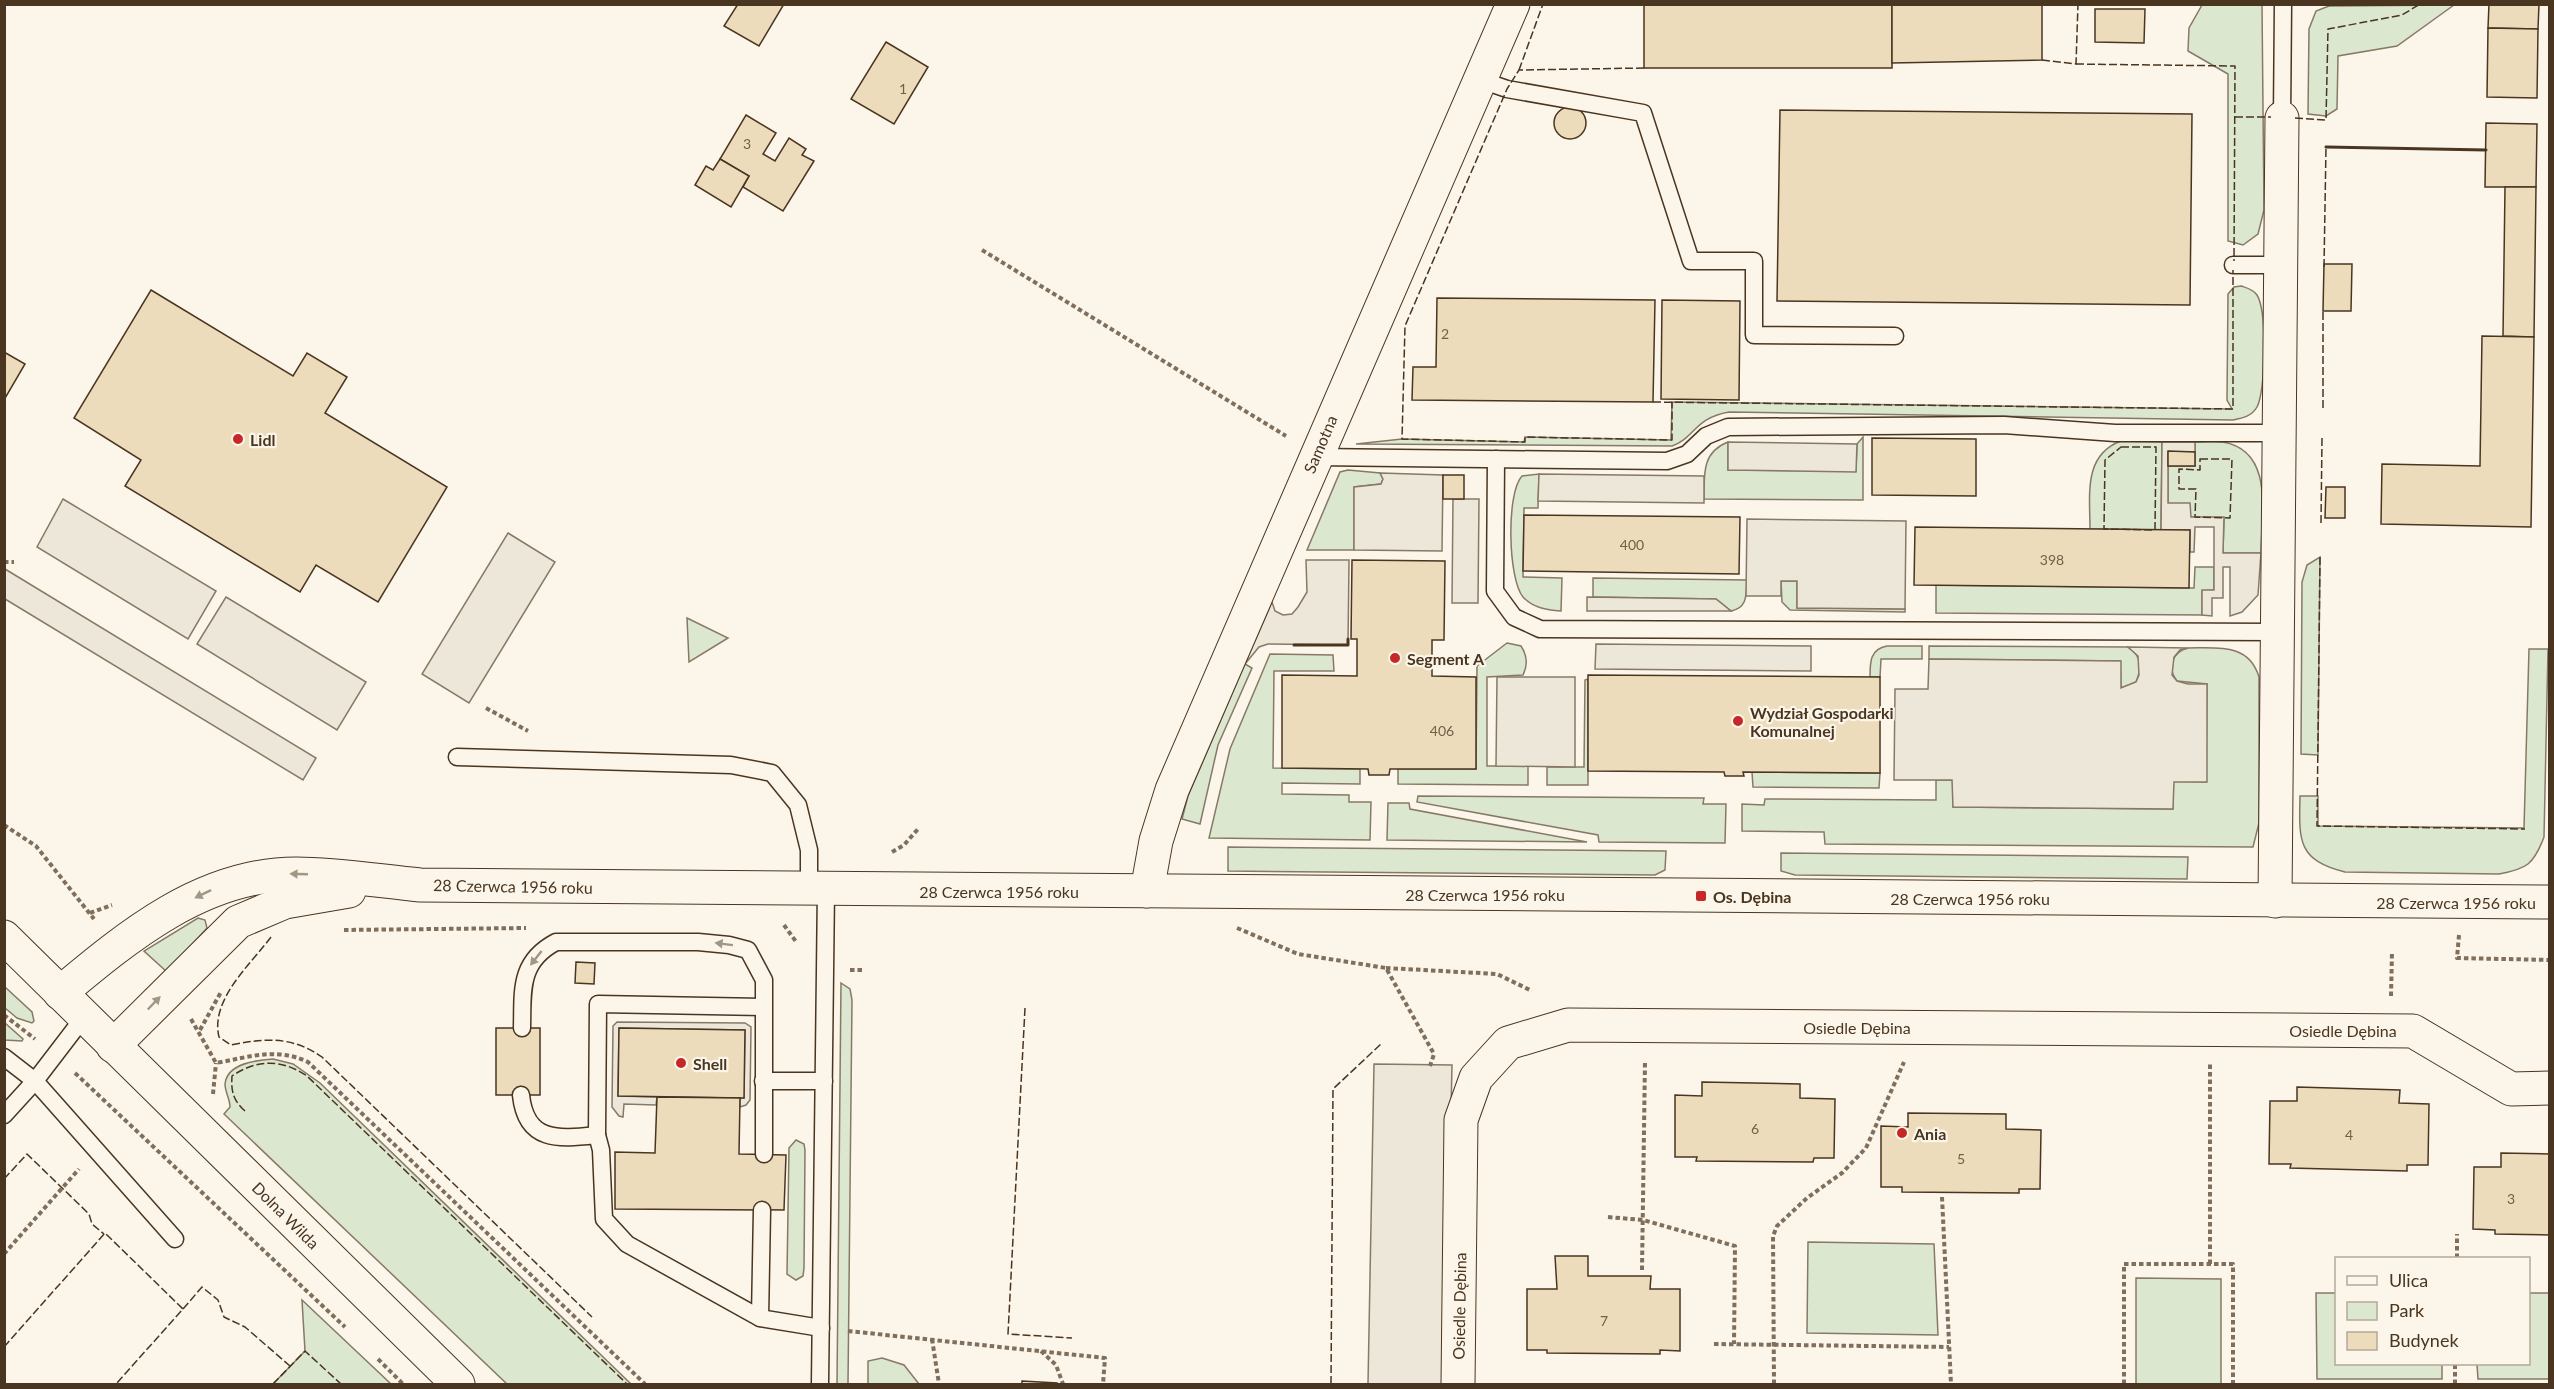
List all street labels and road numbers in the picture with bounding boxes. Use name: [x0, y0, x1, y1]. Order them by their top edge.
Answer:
street label: Samotna: [1299, 412, 1341, 476]
street label: 28 Czerwca 1956 roku: [433, 875, 593, 897]
street label: 28 Czerwca 1956 roku: [919, 882, 1079, 901]
street label: 28 Czerwca 1956 roku: [1405, 885, 1565, 904]
street label: 28 Czerwca 1956 roku: [1890, 889, 2050, 908]
street label: 28 Czerwca 1956 roku: [2376, 893, 2536, 912]
street label: Osiedle Dębina: [1803, 1018, 1911, 1037]
street label: Osiedle Dębina: [2289, 1021, 2397, 1040]
street label: Dolna Wilda: [249, 1178, 323, 1252]
street label: Osiedle Dębina: [1449, 1252, 1469, 1360]

